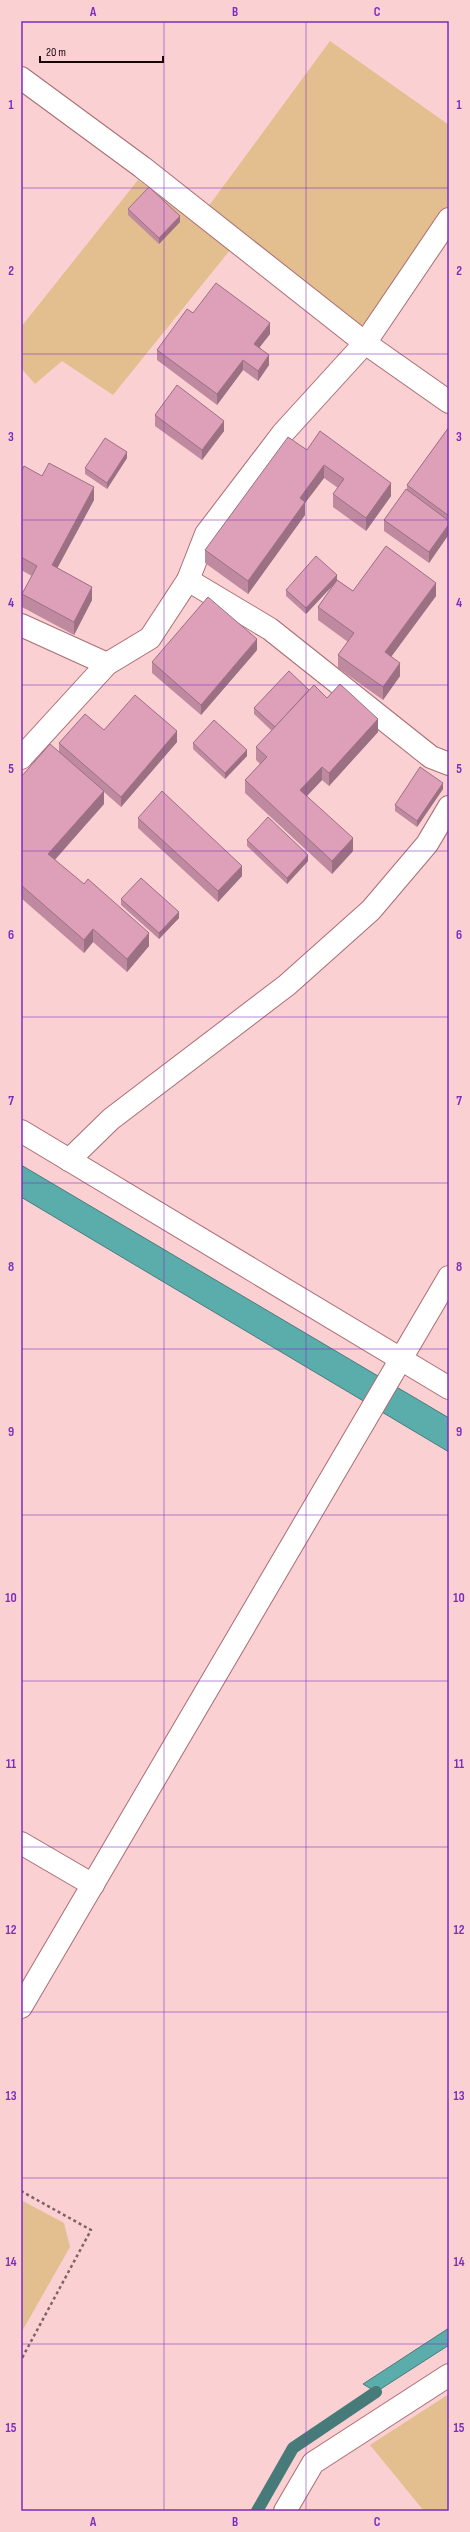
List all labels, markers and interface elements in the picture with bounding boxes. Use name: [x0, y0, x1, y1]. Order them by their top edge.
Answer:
text: A: [89, 4, 97, 20]
text: B: [232, 4, 238, 20]
text: C: [374, 4, 381, 20]
scale bar: [40, 38, 163, 64]
text: 20 m: [46, 45, 66, 60]
text: 1: [8, 97, 14, 113]
text: 1: [456, 97, 462, 113]
text: 2: [8, 263, 14, 279]
text: 2: [456, 263, 462, 279]
text: 3: [8, 429, 14, 445]
text: 3: [456, 429, 462, 445]
text: 4: [8, 595, 14, 611]
text: 4: [456, 595, 462, 611]
text: 5: [8, 761, 14, 777]
text: 5: [456, 761, 462, 777]
text: 6: [8, 927, 14, 943]
text: 6: [456, 927, 462, 943]
text: 7: [8, 1093, 14, 1109]
text: 7: [456, 1093, 462, 1109]
text: 8: [8, 1259, 14, 1275]
text: 8: [456, 1259, 462, 1275]
text: 9: [8, 1424, 14, 1440]
text: 9: [456, 1424, 462, 1440]
text: 10: [5, 1590, 17, 1606]
text: 10: [453, 1590, 465, 1606]
text: 11: [6, 1756, 16, 1772]
text: 11: [454, 1756, 464, 1772]
text: 12: [6, 1922, 17, 1938]
text: 12: [454, 1922, 465, 1938]
text: 13: [6, 2088, 17, 2104]
text: 13: [454, 2088, 465, 2104]
text: 14: [5, 2254, 17, 2270]
text: 14: [453, 2254, 465, 2270]
text: 15: [6, 2420, 17, 2436]
text: 15: [454, 2420, 465, 2436]
text: A: [89, 2514, 97, 2530]
text: B: [232, 2514, 238, 2530]
text: C: [374, 2514, 381, 2530]

